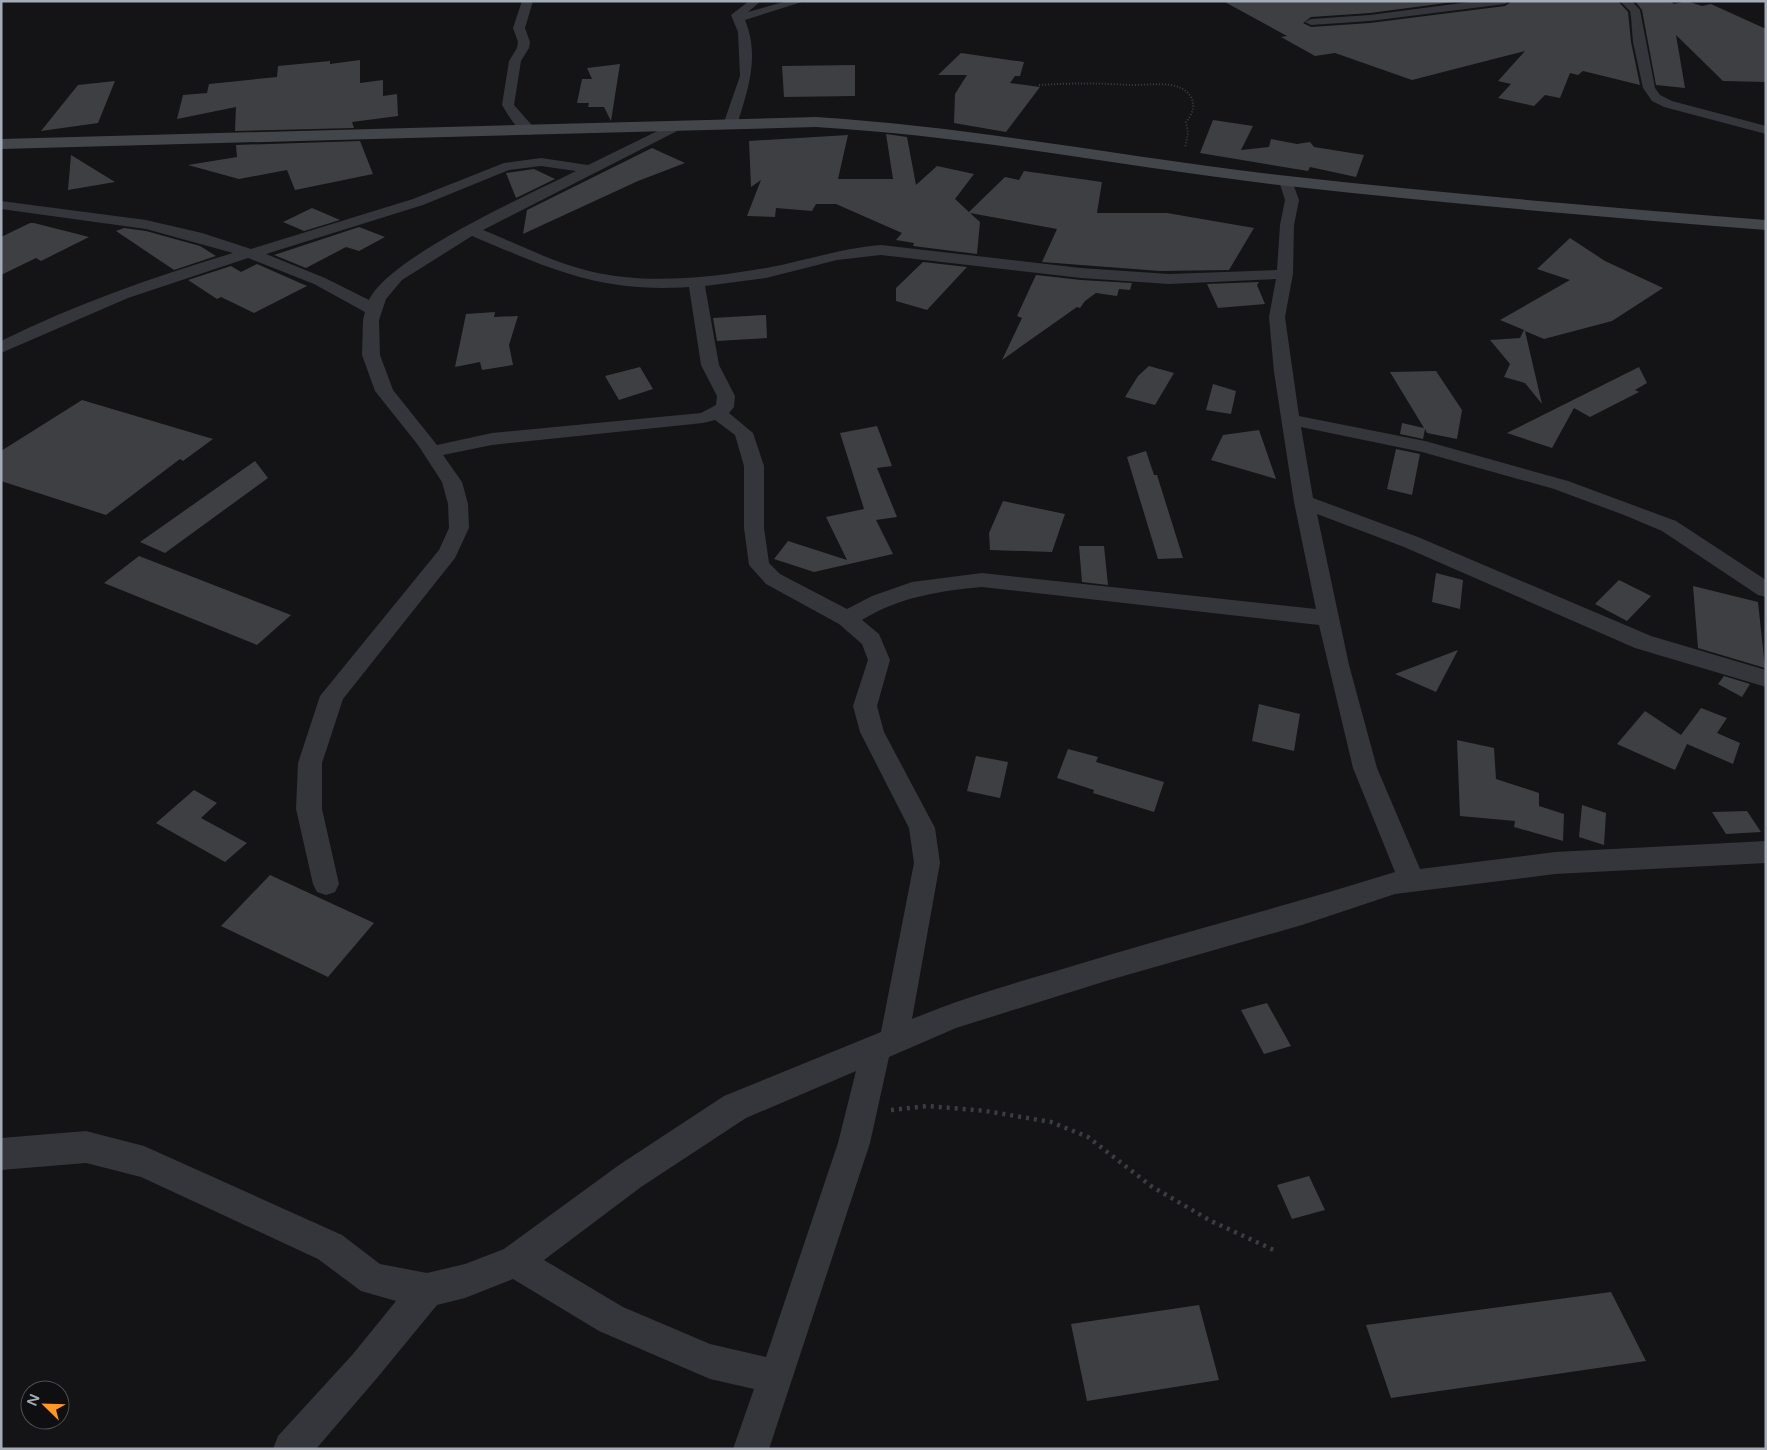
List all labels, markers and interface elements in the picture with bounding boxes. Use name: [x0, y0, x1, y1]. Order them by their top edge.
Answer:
north arrow: [20, 1380, 70, 1430]
text: N: [23, 1392, 44, 1409]

